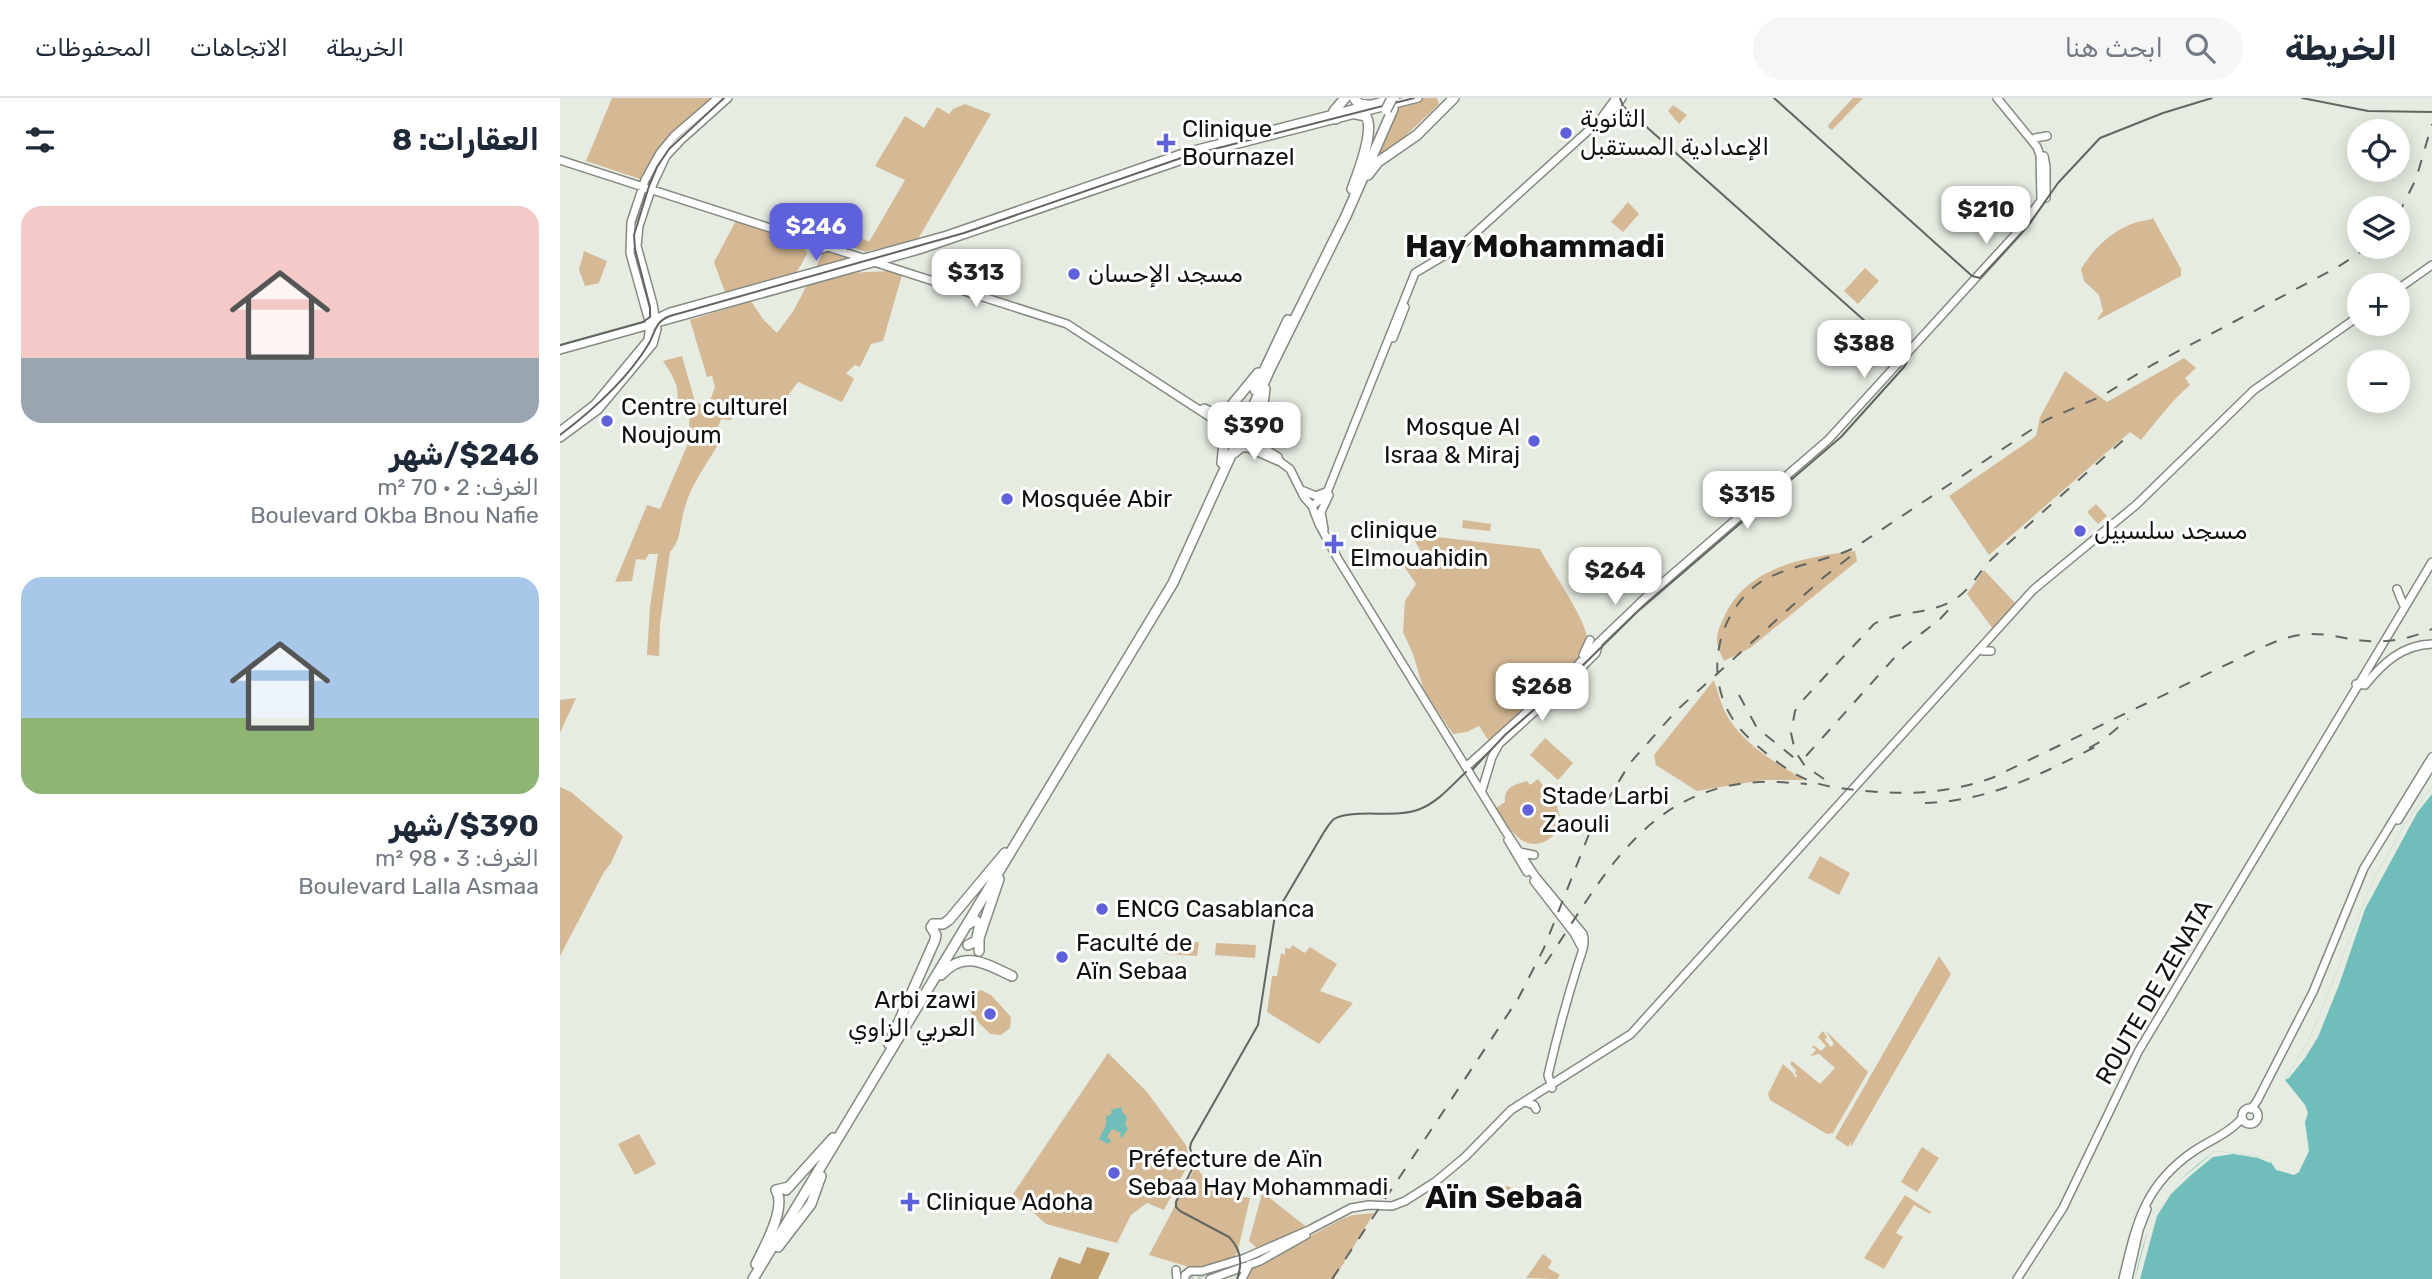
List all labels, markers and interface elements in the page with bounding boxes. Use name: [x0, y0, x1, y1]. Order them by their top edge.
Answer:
search box: [1753, 17, 2243, 80]
icon: search: [2181, 29, 2219, 67]
text: الخريطة: [2285, 29, 2397, 68]
text: ابحث هنا: [2065, 33, 2163, 64]
text: المحفوظات: [35, 34, 152, 62]
text: الاتجاهات: [190, 34, 288, 62]
text: الخريطة: [326, 34, 404, 62]
place label: الثانوية الإعدادية المستقبل: [1580, 105, 1769, 161]
place label: Clinique Bournazel: [1182, 115, 1295, 171]
map controls: [2347, 119, 2410, 413]
button: locate: [2347, 119, 2410, 182]
icon: filters: [21, 121, 59, 159]
text: العقارات: 8: [392, 122, 539, 158]
marker: الثانوية الإعدادية المستقبل: [1558, 125, 1574, 141]
marker: Clinique Bournazel: [1156, 133, 1176, 153]
pin: $210: [1945, 186, 2027, 246]
text: $210: [1957, 195, 2015, 223]
button: layers: [2347, 196, 2410, 259]
pin: $246: [775, 204, 857, 263]
text: $246: [786, 212, 846, 240]
district label: Hay Mohammadi: [1405, 227, 1665, 265]
pin: $313: [935, 250, 1017, 309]
icon: home: [217, 252, 343, 378]
text: $313: [948, 258, 1004, 286]
place label: مسجد الإحسان: [1088, 260, 1243, 288]
marker: مسجد الإحسان: [1066, 266, 1082, 282]
button: +: [2347, 273, 2410, 336]
pin: $388: [1823, 320, 1905, 380]
text: $388: [1833, 329, 1895, 357]
button: −: [2347, 350, 2410, 413]
place label: Centre culturel Noujoum: [621, 393, 788, 449]
pin: $390: [1213, 402, 1295, 462]
text: $390: [1224, 411, 1284, 439]
marker: Centre culturel Noujoum: [599, 413, 615, 429]
place label: Mosque Al Israa & Miraj: [1384, 413, 1520, 469]
marker: Mosque Al Israa & Miraj: [1526, 433, 1542, 449]
text: $246/شهر: [390, 437, 539, 473]
pin: $315: [1706, 472, 1788, 531]
text: الغرف: 2 · 70 m²: [377, 473, 539, 501]
text: $315: [1719, 480, 1775, 508]
place label: Mosquée Abir: [1021, 485, 1172, 513]
marker: Mosquée Abir: [999, 491, 1015, 507]
text: Boulevard Okba Bnou Nafie: [250, 501, 539, 529]
place label: clinique Elmouahidin: [1350, 516, 1488, 572]
place label: مسجد سلسبيل: [2094, 517, 2247, 545]
marker: مسجد سلسبيل: [2072, 523, 2088, 539]
marker: clinique Elmouahidin: [1324, 534, 1344, 554]
pin: $264: [1574, 547, 1656, 607]
text: $264: [1585, 556, 1646, 584]
icon: home: [217, 623, 343, 749]
pin: $268: [1501, 664, 1583, 723]
text: $268: [1512, 672, 1572, 700]
place label: Stade Larbi Zaouli: [1542, 782, 1669, 838]
marker: Stade Larbi Zaouli: [1520, 802, 1536, 818]
text: $390/شهر: [390, 808, 539, 844]
text: الغرف: 3 · 98 m²: [375, 844, 539, 872]
text: Boulevard Lalla Asmaa: [298, 872, 539, 900]
place label: ENCG Casablanca: [1116, 895, 1315, 923]
street label: ROUTE DE ZENATA: [2090, 895, 2218, 1089]
marker: ENCG Casablanca: [1094, 901, 1110, 917]
place label: Faculté de Aïn Sebaa: [1076, 929, 1193, 985]
marker: Faculté de Aïn Sebaa: [1054, 949, 1070, 965]
place label: Arbi zawi العربي الزاوي: [848, 986, 976, 1046]
marker: Arbi zawi العربي الزاوي: [982, 1006, 998, 1022]
place label: Préfecture de Aïn Sebaa Hay Mohammadi: [1128, 1145, 1388, 1201]
marker: Préfecture de Aïn Sebaa Hay Mohammadi: [1106, 1165, 1122, 1181]
district label: Aïn Sebaâ: [1425, 1178, 1583, 1216]
place label: Clinique Adoha: [926, 1188, 1093, 1216]
marker: Clinique Adoha: [900, 1192, 920, 1212]

